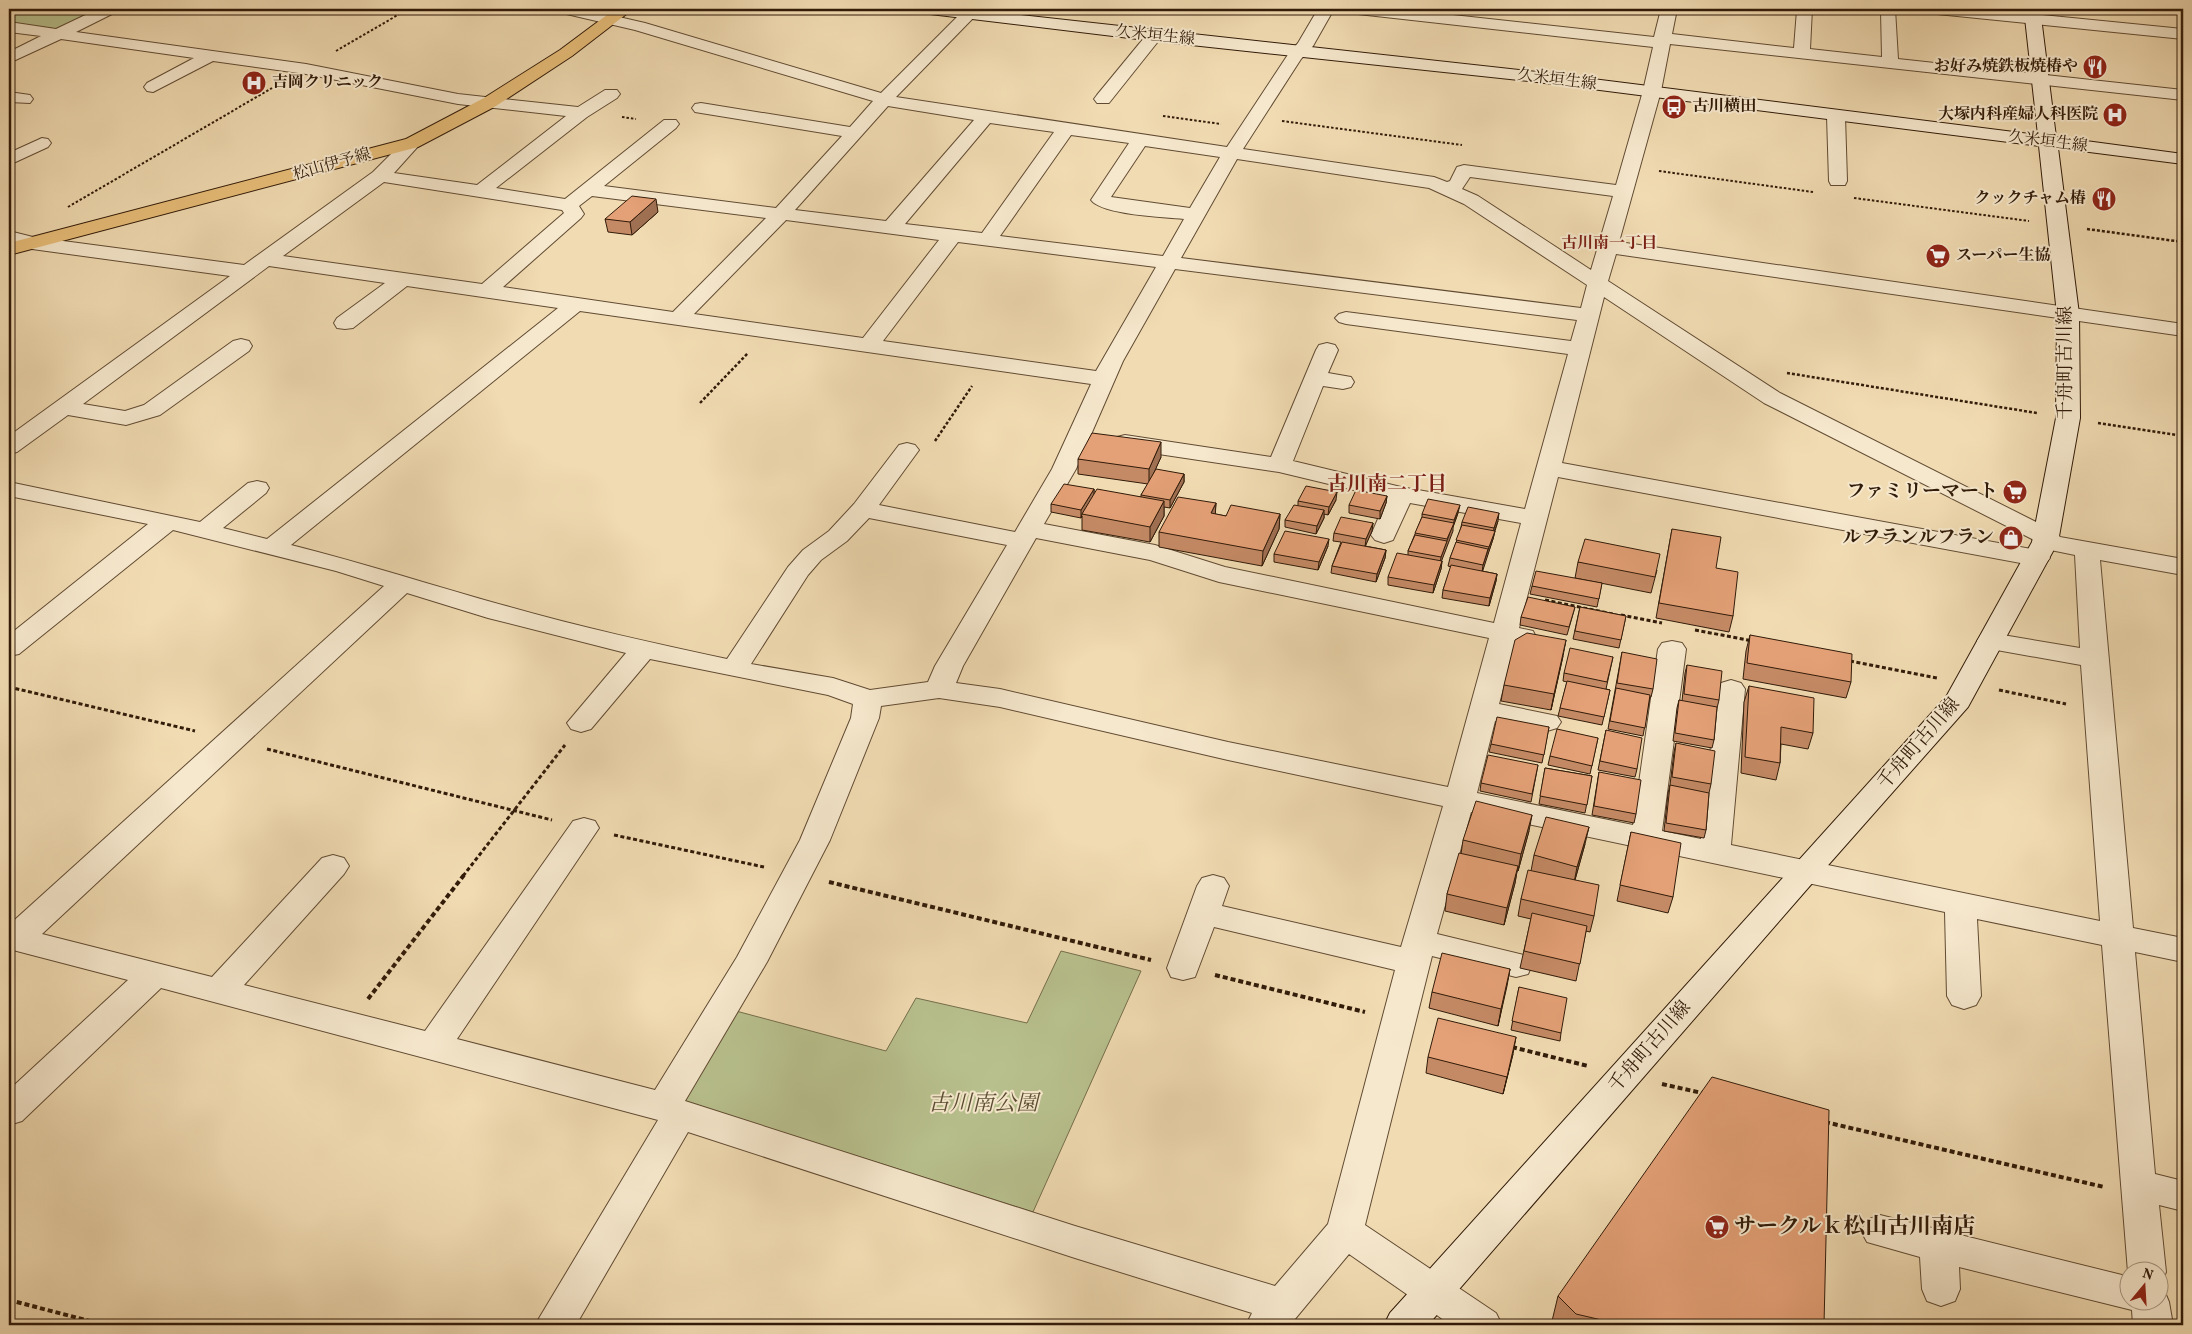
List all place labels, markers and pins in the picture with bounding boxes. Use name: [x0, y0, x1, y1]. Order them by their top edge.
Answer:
restaurant icon: お好み焼鉄板焼椿や: [2082, 54, 2108, 80]
place label: お好み焼鉄板焼椿や: [1934, 56, 2078, 78]
hospital icon: 吉岡クリニック: [241, 70, 267, 96]
place label: 吉岡クリニック: [272, 72, 383, 94]
bus stop icon: 古川横田: [1661, 94, 1687, 120]
place label: 古川横田: [1692, 96, 1756, 118]
hospital icon: 大塚内科産婦人科医院: [2102, 102, 2128, 128]
place label: 大塚内科産婦人科医院: [1938, 104, 2098, 126]
restaurant icon: クックチャム椿: [2091, 186, 2117, 212]
place label: クックチャム椿: [1974, 188, 2086, 210]
supermarket icon: スーパー生協: [1925, 243, 1951, 269]
place label: スーパー生協: [1956, 245, 2050, 267]
place label: ファミリーマート: [1846, 479, 1998, 505]
supermarket icon: ファミリーマート: [2002, 479, 2028, 505]
place label: ルフランルフラン: [1842, 525, 1994, 551]
shop icon: ルフランルフラン: [1998, 525, 2024, 551]
place label: サークルｋ松山古川南店: [1734, 1212, 1975, 1243]
supermarket icon: サークルｋ松山古川南店: [1704, 1214, 1730, 1240]

